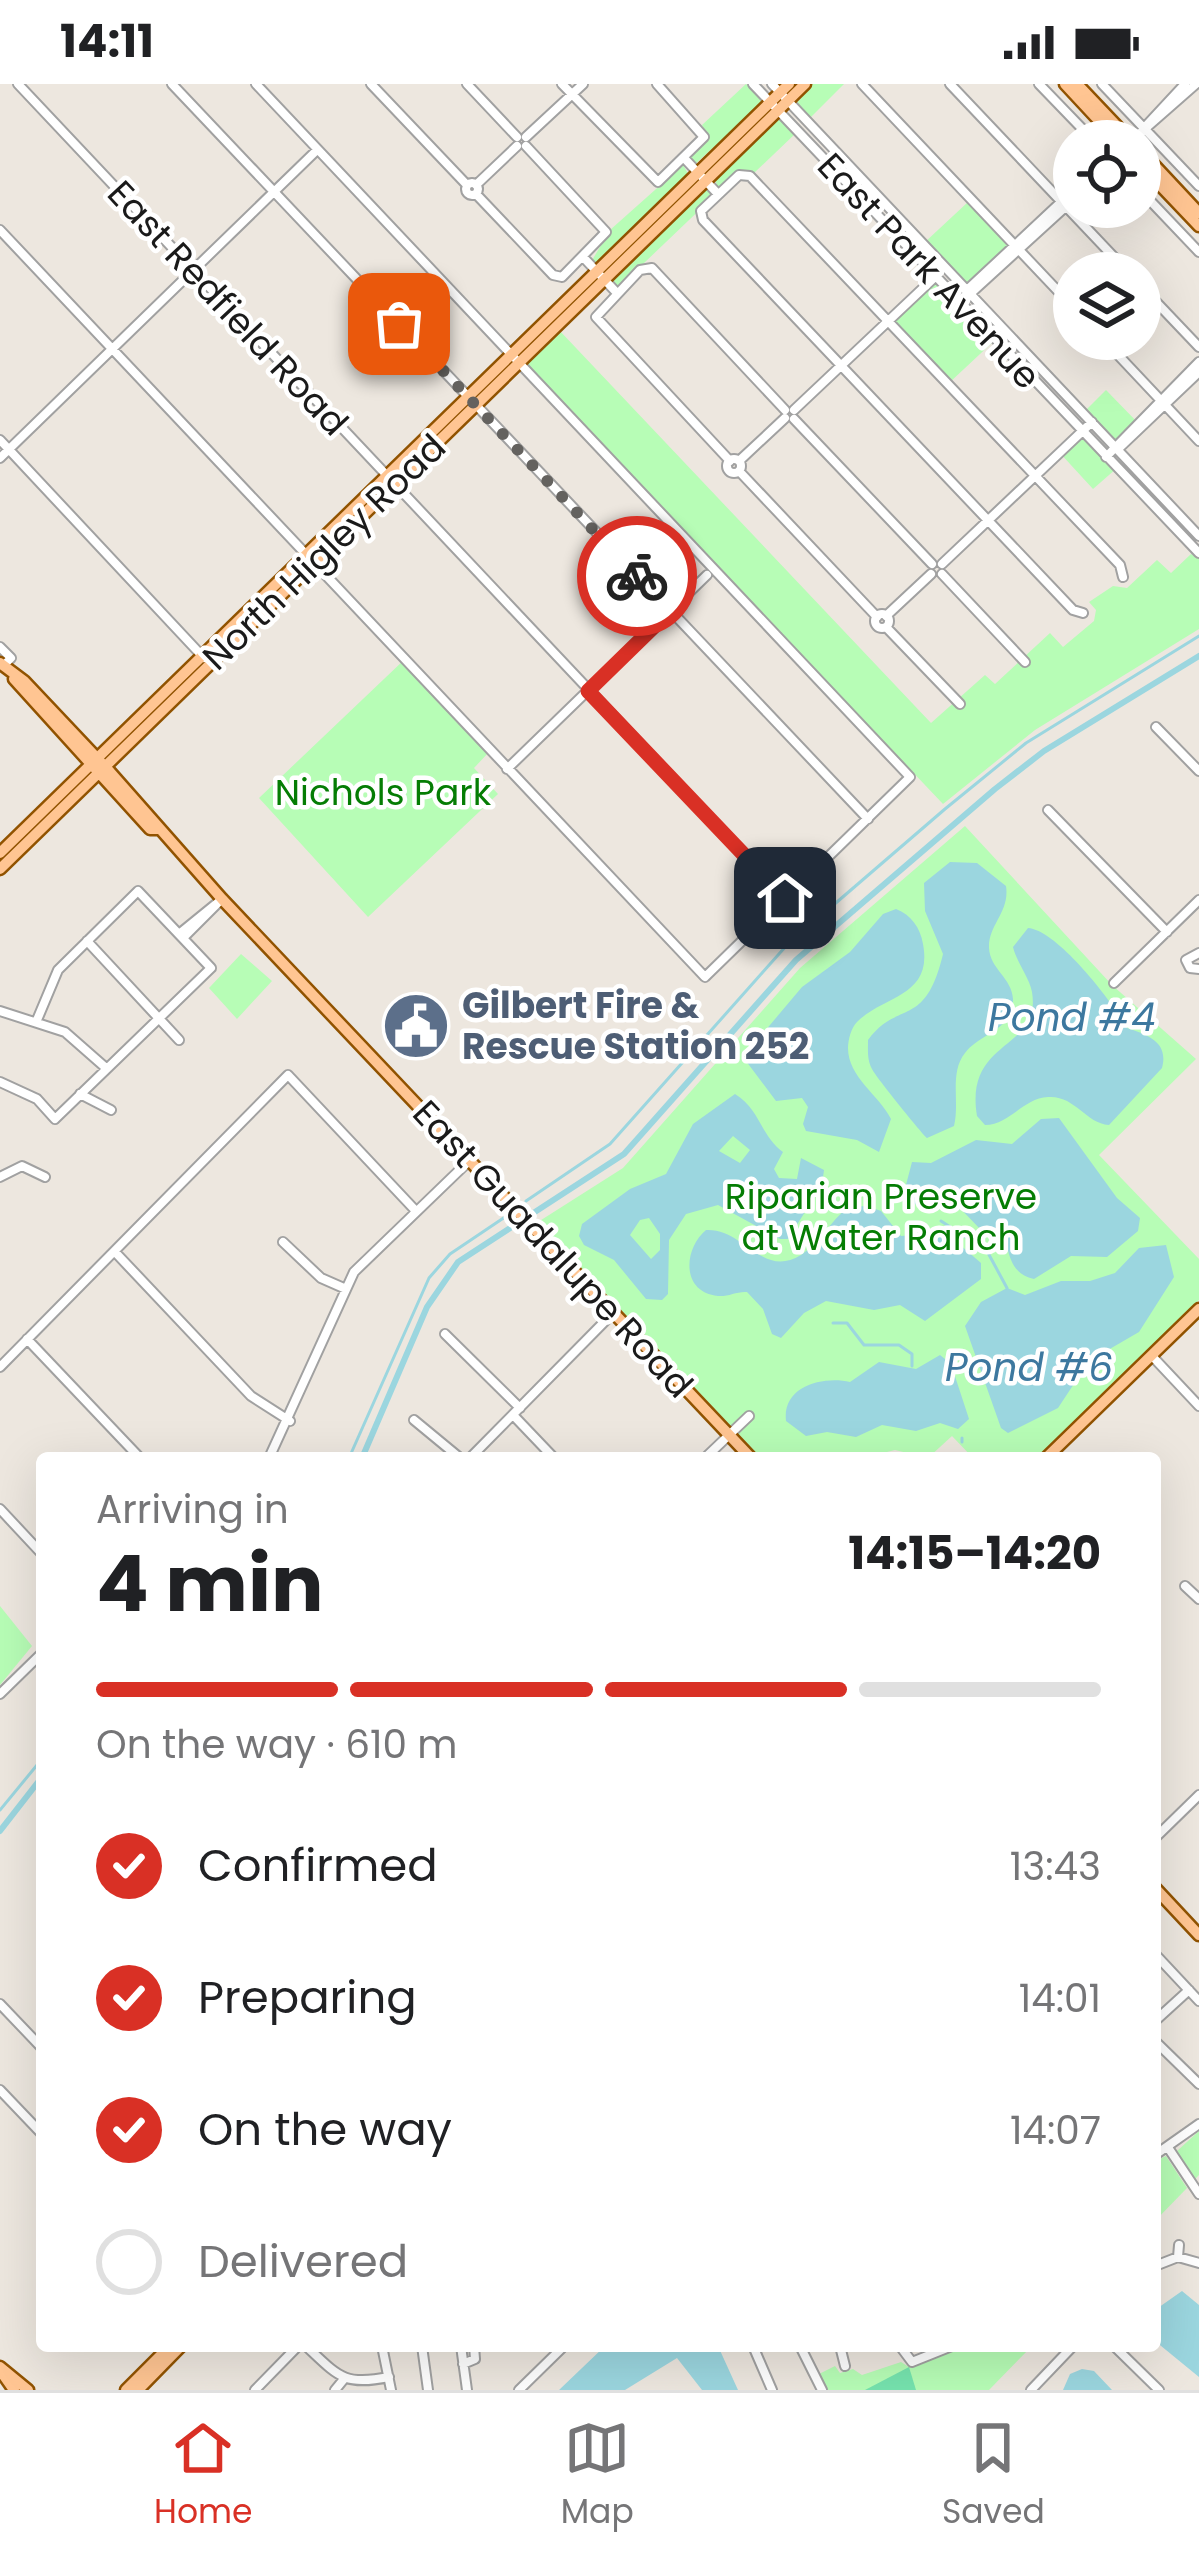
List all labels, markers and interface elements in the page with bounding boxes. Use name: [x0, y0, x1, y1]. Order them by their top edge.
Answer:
text: 14:11: [60, 10, 154, 73]
map controls: [1053, 120, 1161, 360]
button: locate: [1053, 120, 1161, 228]
street label: East Park Avenue: [806, 142, 1052, 400]
street label: East Redfield Road: [96, 169, 360, 447]
button: layers: [1053, 252, 1161, 360]
pin: [348, 273, 450, 375]
icon: bag: [366, 291, 432, 357]
street label: North Higley Road: [191, 422, 457, 682]
courier: [577, 516, 697, 636]
icon: bike: [604, 543, 670, 609]
park label: Nichols Park: [275, 767, 492, 818]
pin: [734, 847, 836, 949]
icon: home: [752, 865, 818, 931]
place label: Gilbert Fire & Rescue Station 252: [462, 980, 809, 1072]
water label: Pond #4: [988, 990, 1156, 1045]
public building icon: Gilbert Fire & Rescue Station 252: [381, 991, 451, 1061]
street label: East Guadalupe Road: [401, 1089, 705, 1409]
park label: Riparian Preserve at Water Ranch: [725, 1171, 1037, 1263]
water label: Pond #6: [945, 1340, 1113, 1395]
text: Arriving in: [96, 1482, 289, 1537]
text: 14:15–14:20: [848, 1522, 1101, 1585]
text: 4 min: [96, 1529, 324, 1638]
text: On the way · 610 m: [96, 1717, 458, 1772]
icon: check: [96, 1833, 162, 1899]
text: Confirmed: [198, 1834, 438, 1897]
text: 13:43: [1010, 1839, 1101, 1894]
icon: check: [96, 1965, 162, 2031]
text: Preparing: [198, 1966, 417, 2029]
text: 14:01: [1019, 1971, 1101, 2026]
icon: check: [96, 2097, 162, 2163]
text: On the way: [198, 2098, 452, 2161]
text: 14:07: [1010, 2103, 1101, 2158]
text: Delivered: [198, 2230, 408, 2293]
tab: Home: [154, 2415, 253, 2537]
tab: Map: [561, 2415, 634, 2537]
tab: Saved: [942, 2415, 1045, 2537]

